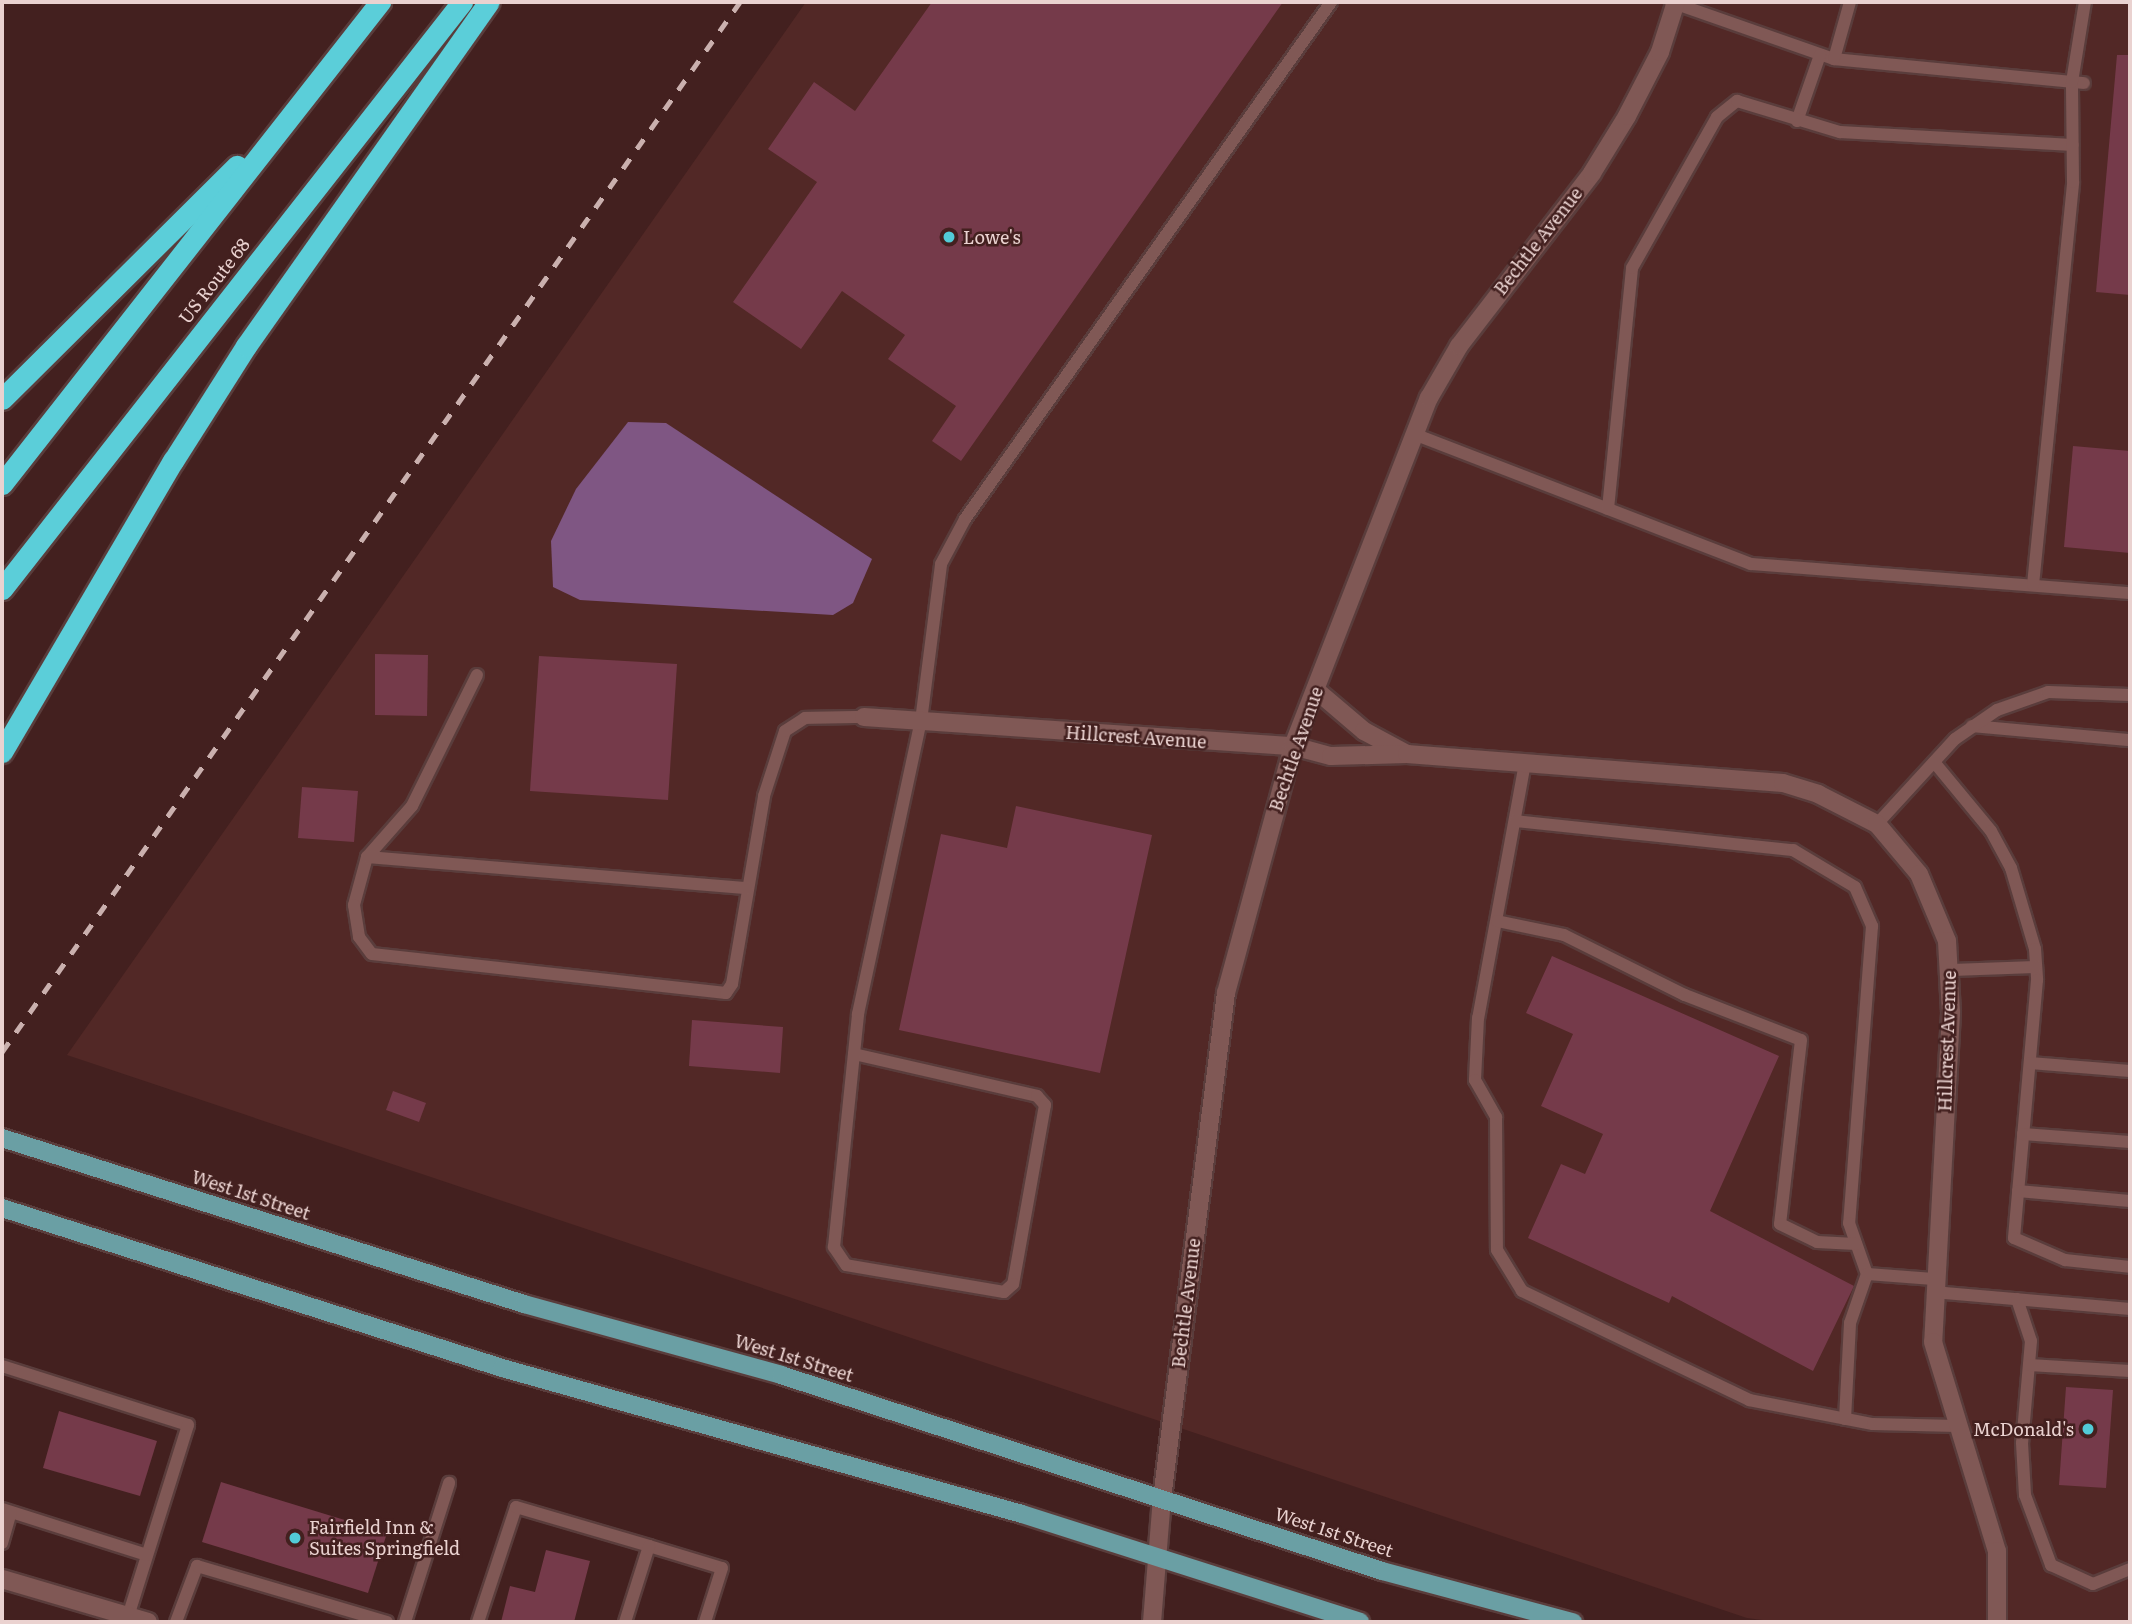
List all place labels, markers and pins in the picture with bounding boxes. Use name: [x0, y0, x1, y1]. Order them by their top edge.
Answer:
place label: Lowe's: [963, 226, 1021, 248]
marker: Lowe's: [941, 229, 957, 245]
place label: McDonald's: [1973, 1418, 2074, 1440]
marker: McDonald's: [2080, 1421, 2096, 1437]
place label: Fairfield Inn & Suites Springfield: [309, 1517, 460, 1560]
marker: Fairfield Inn & Suites Springfield: [287, 1530, 303, 1546]

